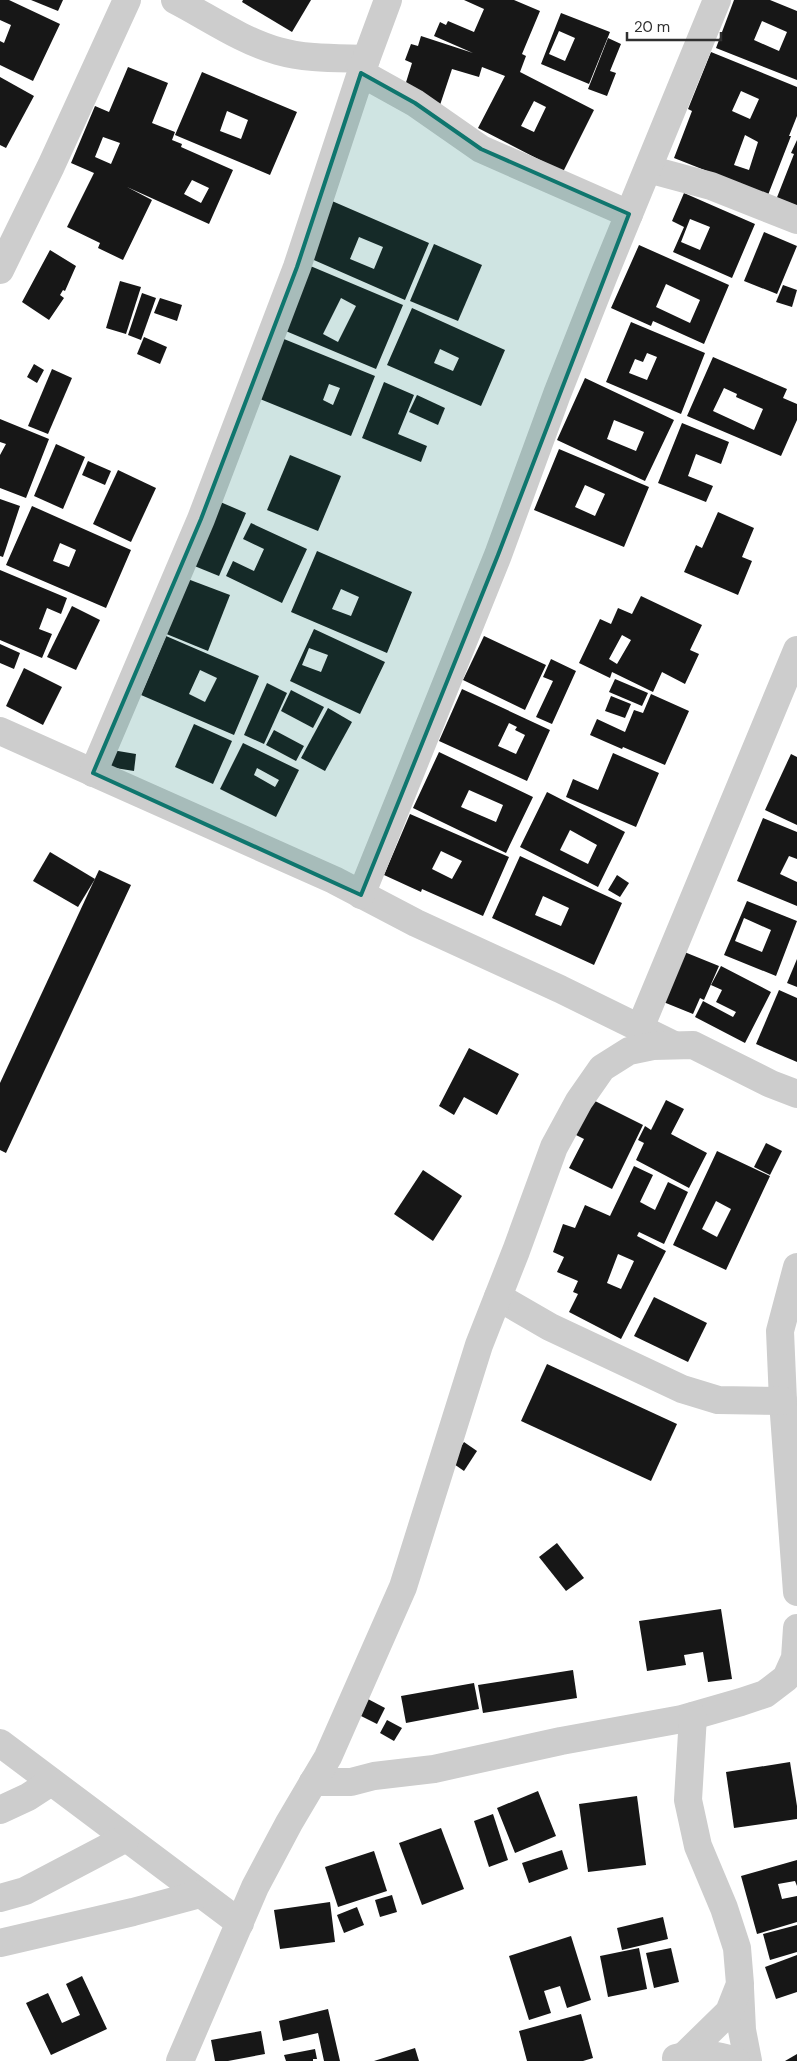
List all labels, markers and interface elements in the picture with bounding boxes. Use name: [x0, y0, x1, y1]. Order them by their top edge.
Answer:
scale bar: [627, 10, 721, 42]
text: 20 m: [634, 17, 670, 37]

